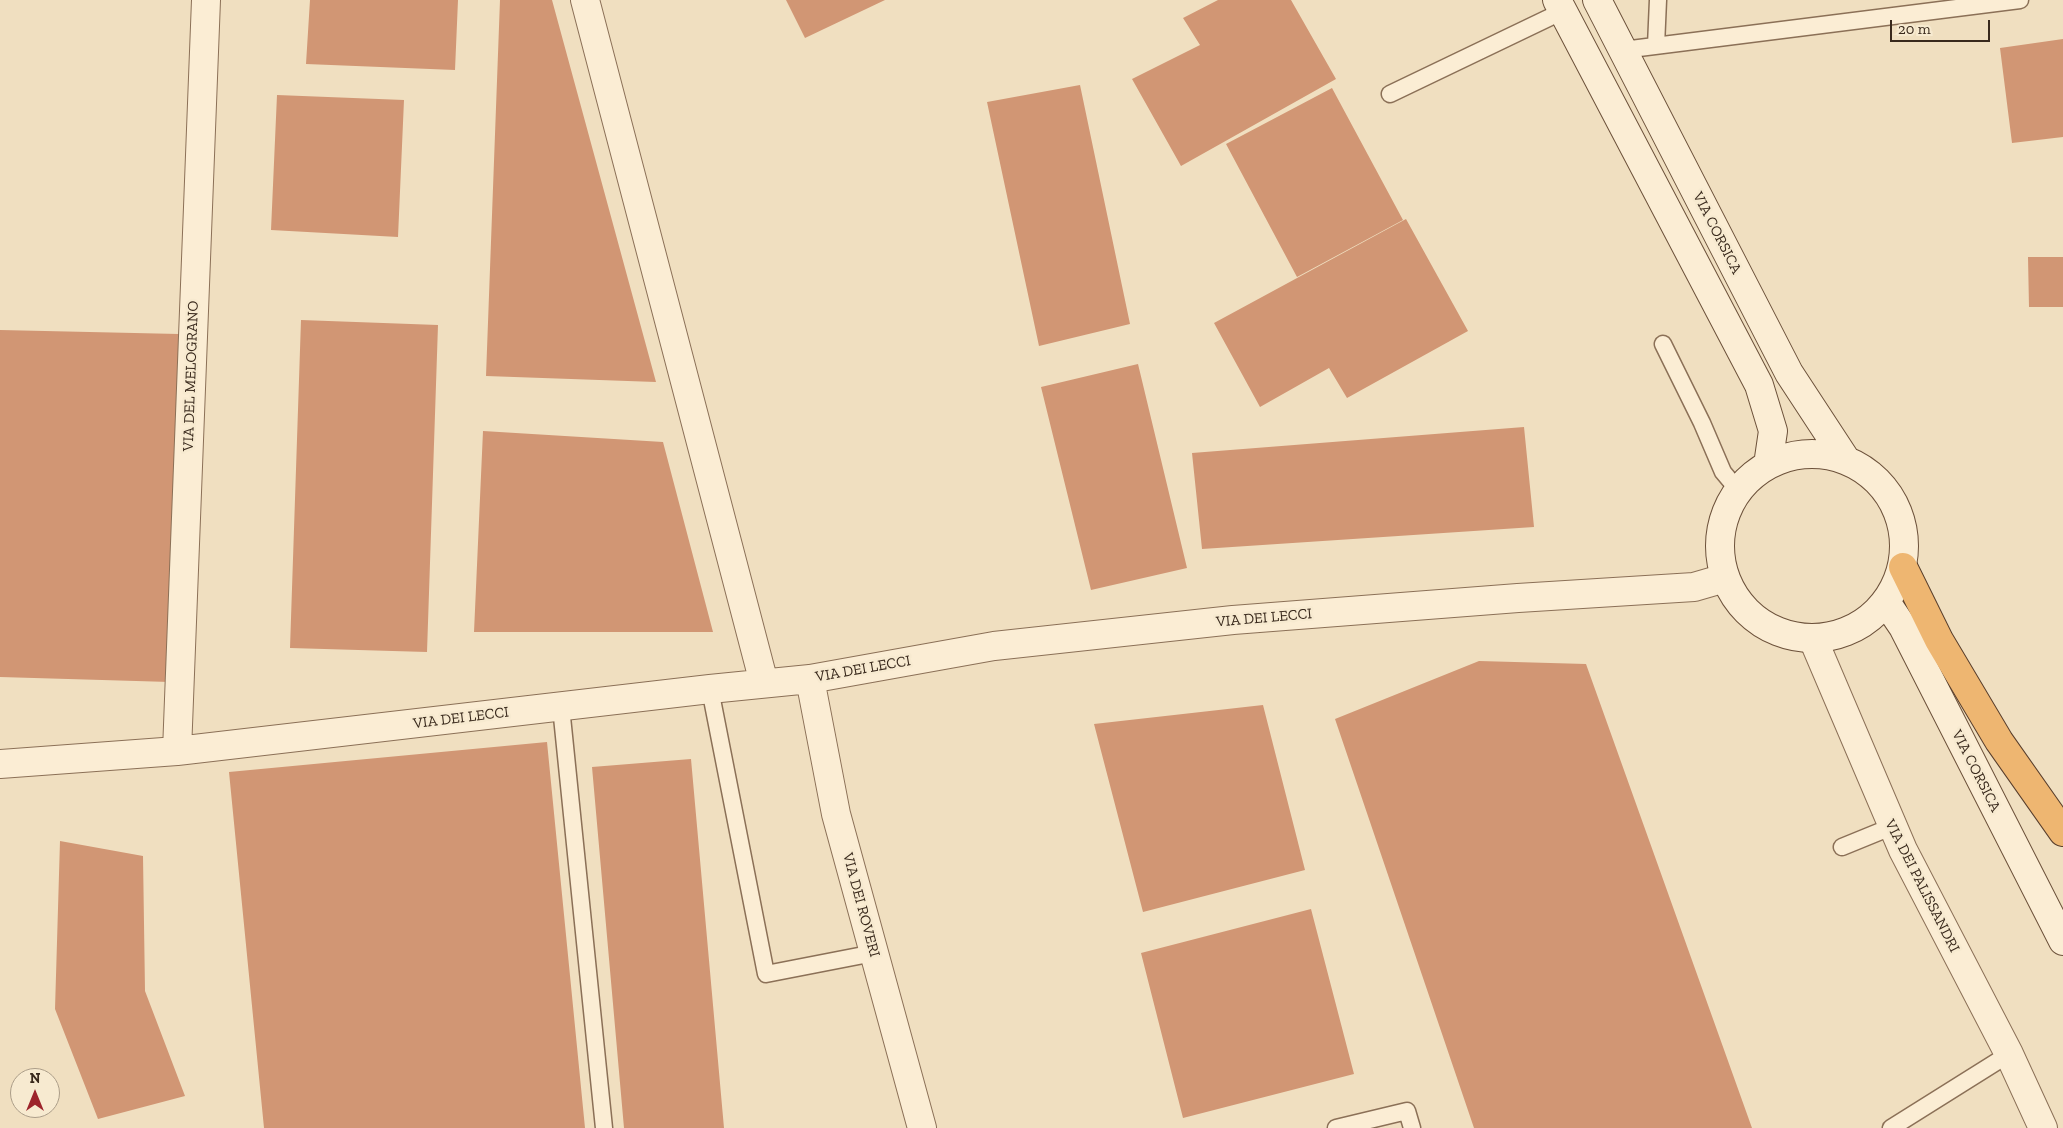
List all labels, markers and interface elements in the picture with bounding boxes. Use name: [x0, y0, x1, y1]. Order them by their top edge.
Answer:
scale bar: [1893, 10, 1993, 42]
text: 20 m: [1898, 20, 1931, 38]
street label: VIA CORSICA: [1689, 189, 1745, 277]
street label: VIA DEL MELOGRANO: [179, 300, 203, 452]
street label: VIA DEI LECCI: [1215, 605, 1313, 631]
street label: VIA DEI LECCI: [814, 652, 912, 686]
street label: VIA DEI LECCI: [412, 703, 510, 733]
street label: VIA CORSICA: [1948, 727, 2004, 815]
street label: VIA DEI PALISSANDRI: [1881, 817, 1963, 955]
street label: VIA DEI ROVERI: [838, 851, 884, 959]
north arrow: [10, 1068, 60, 1118]
text: N: [30, 1070, 40, 1087]

